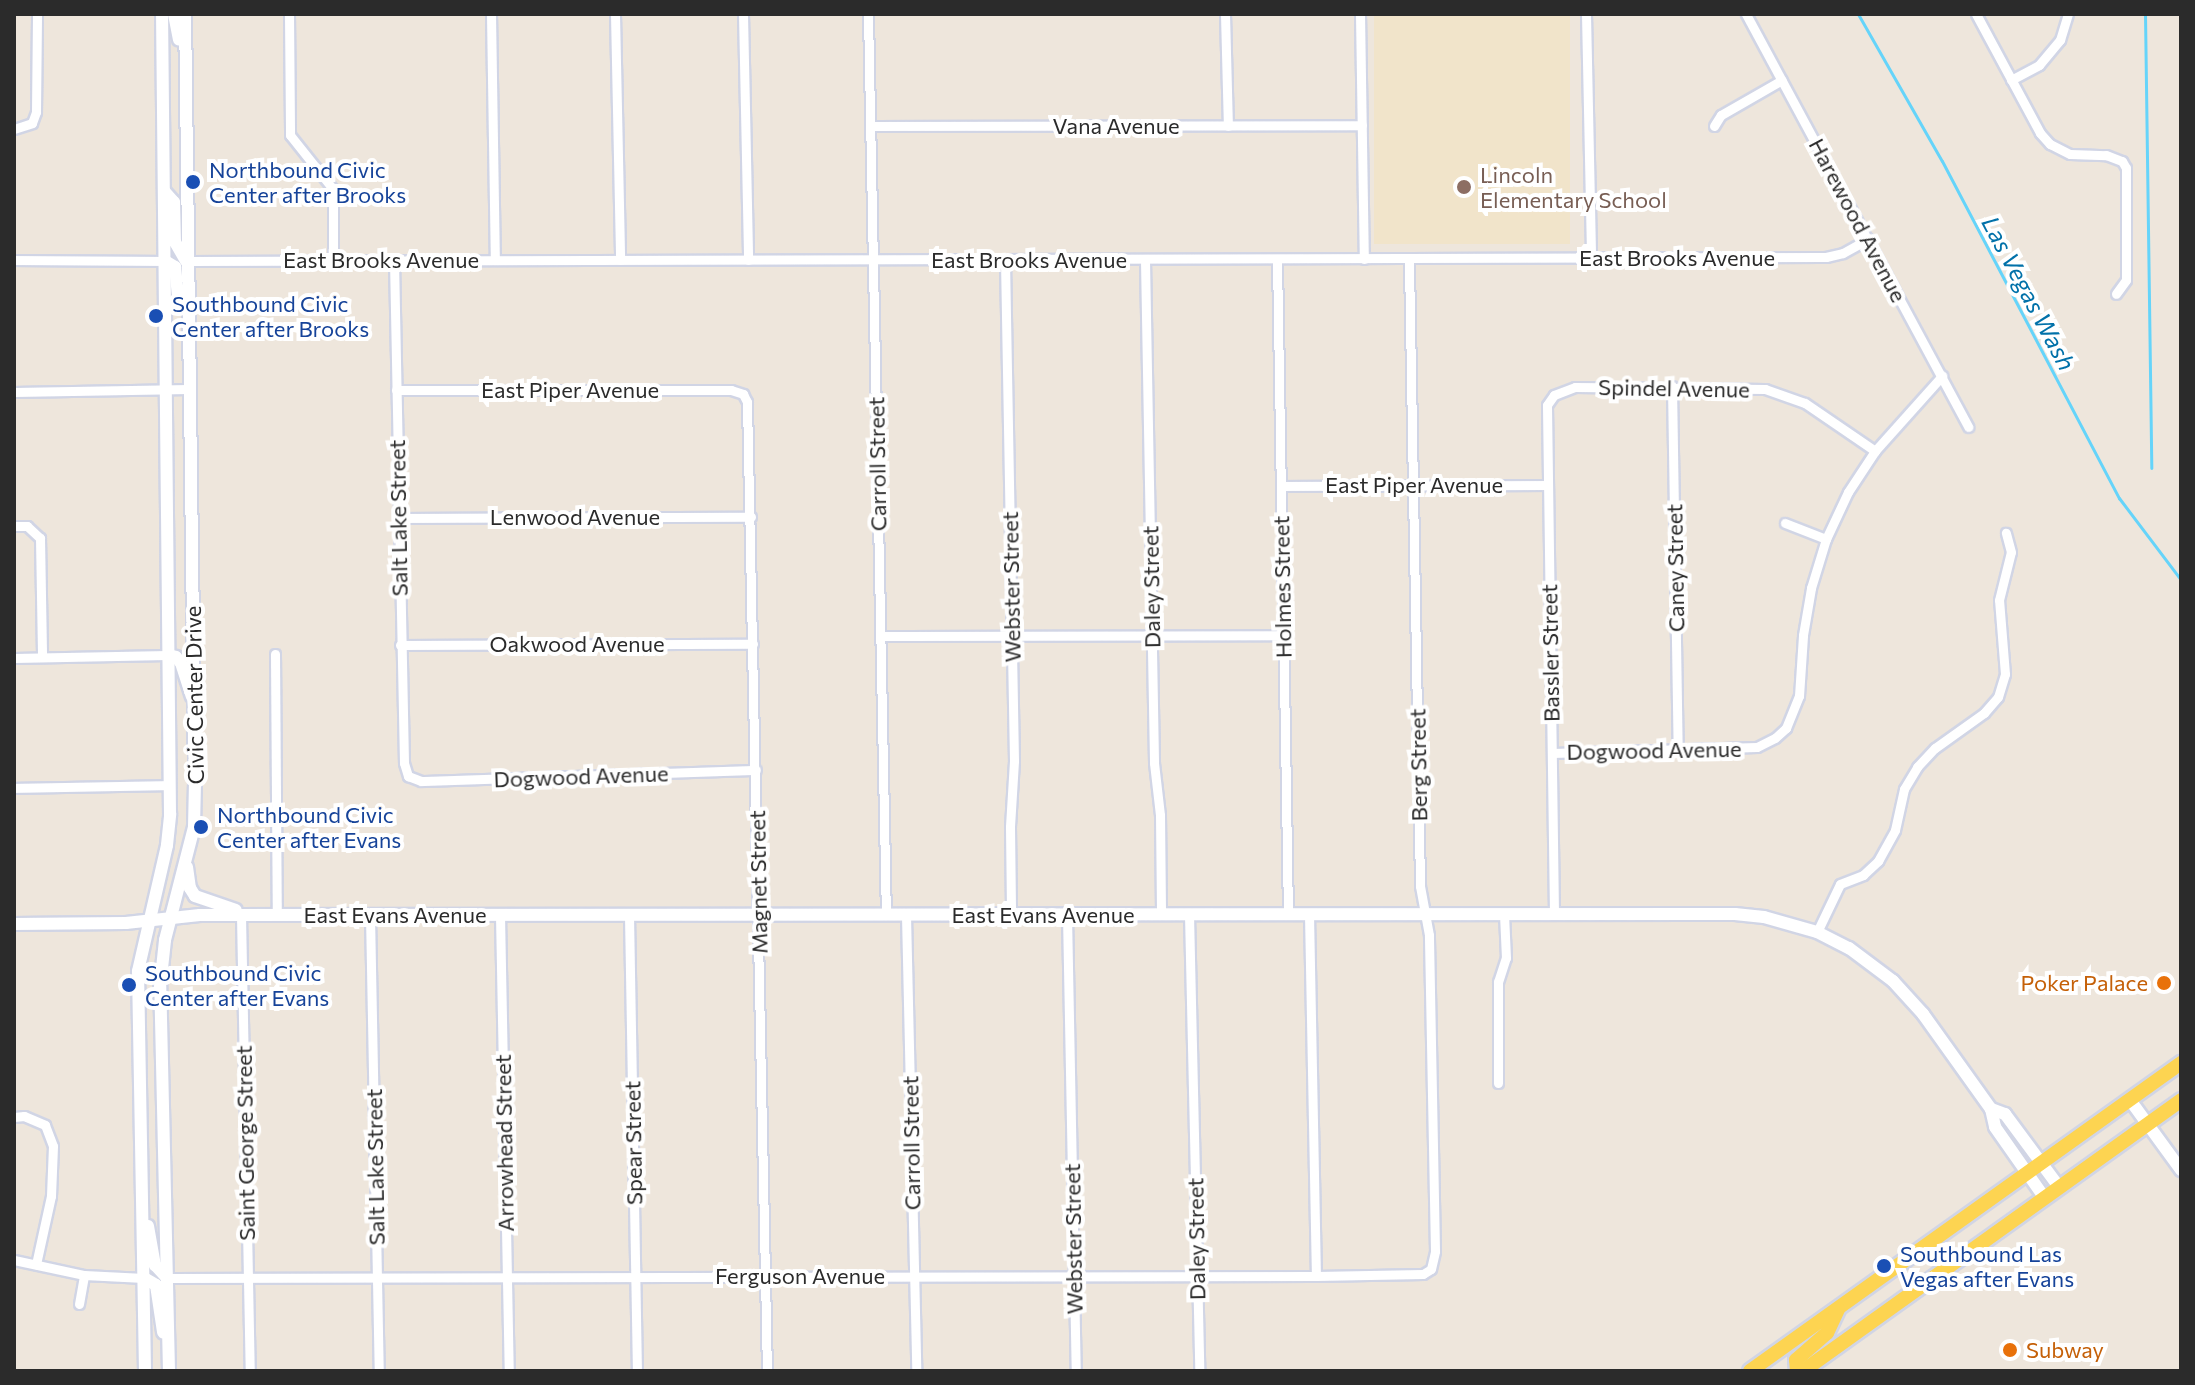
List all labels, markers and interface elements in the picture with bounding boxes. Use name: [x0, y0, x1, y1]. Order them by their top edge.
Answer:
street label: Vana Avenue: [1052, 113, 1180, 139]
street label: Harewood Avenue: [1804, 134, 1912, 306]
place label: Northbound Civic Center after Brooks: [209, 156, 406, 208]
place label: Lincoln Elementary School: [1480, 161, 1667, 212]
marker: Northbound Civic Center after Brooks: [184, 173, 202, 191]
marker: Lincoln Elementary School: [1455, 178, 1473, 196]
water label: Las Vegas Wash: [1976, 211, 2082, 375]
street label: East Brooks Avenue: [1579, 245, 1775, 271]
street label: East Brooks Avenue: [283, 247, 479, 273]
street label: East Brooks Avenue: [931, 247, 1127, 273]
place label: Southbound Civic Center after Brooks: [172, 290, 369, 342]
marker: Southbound Civic Center after Brooks: [147, 307, 165, 325]
street label: Spindel Avenue: [1598, 373, 1750, 403]
street label: East Piper Avenue: [481, 377, 659, 403]
street label: Carroll Street: [863, 397, 891, 531]
street label: Salt Lake Street: [383, 439, 413, 597]
street label: East Piper Avenue: [1325, 472, 1503, 498]
street label: Lenwood Avenue: [490, 504, 660, 530]
street label: Caney Street: [1661, 504, 1689, 632]
street label: Webster Street: [996, 511, 1026, 663]
street label: Holmes Street: [1268, 516, 1296, 658]
street label: Daley Street: [1137, 526, 1165, 648]
street label: Bassler Street: [1536, 584, 1564, 722]
street label: Civic Center Drive: [179, 605, 209, 785]
street label: Oakwood Avenue: [489, 631, 665, 657]
street label: Berg Street: [1404, 708, 1432, 822]
street label: Dogwood Avenue: [1566, 735, 1742, 765]
street label: Dogwood Avenue: [493, 760, 669, 792]
place label: Northbound Civic Center after Evans: [217, 801, 401, 852]
street label: Magnet Street: [744, 810, 772, 954]
marker: Northbound Civic Center after Evans: [192, 818, 210, 836]
street label: East Evans Avenue: [303, 902, 487, 928]
street label: East Evans Avenue: [951, 902, 1135, 928]
place label: Southbound Civic Center after Evans: [145, 959, 329, 1010]
place label: Poker Palace: [2021, 970, 2148, 996]
marker: Poker Palace: [2155, 974, 2173, 992]
marker: Southbound Civic Center after Evans: [120, 976, 138, 994]
street label: Saint George Street: [230, 1045, 260, 1241]
street label: Arrowhead Street: [489, 1054, 519, 1232]
street label: Carroll Street: [897, 1076, 925, 1210]
street label: Spear Street: [619, 1081, 647, 1205]
street label: Salt Lake Street: [360, 1088, 390, 1246]
street label: Webster Street: [1058, 1163, 1088, 1315]
street label: Daley Street: [1182, 1178, 1210, 1300]
place label: Southbound Las Vegas after Evans: [1900, 1240, 2074, 1292]
marker: Southbound Las Vegas after Evans: [1875, 1257, 1893, 1275]
street label: Ferguson Avenue: [715, 1263, 885, 1289]
place label: Subway: [2026, 1337, 2104, 1363]
marker: Subway: [2001, 1341, 2019, 1359]

